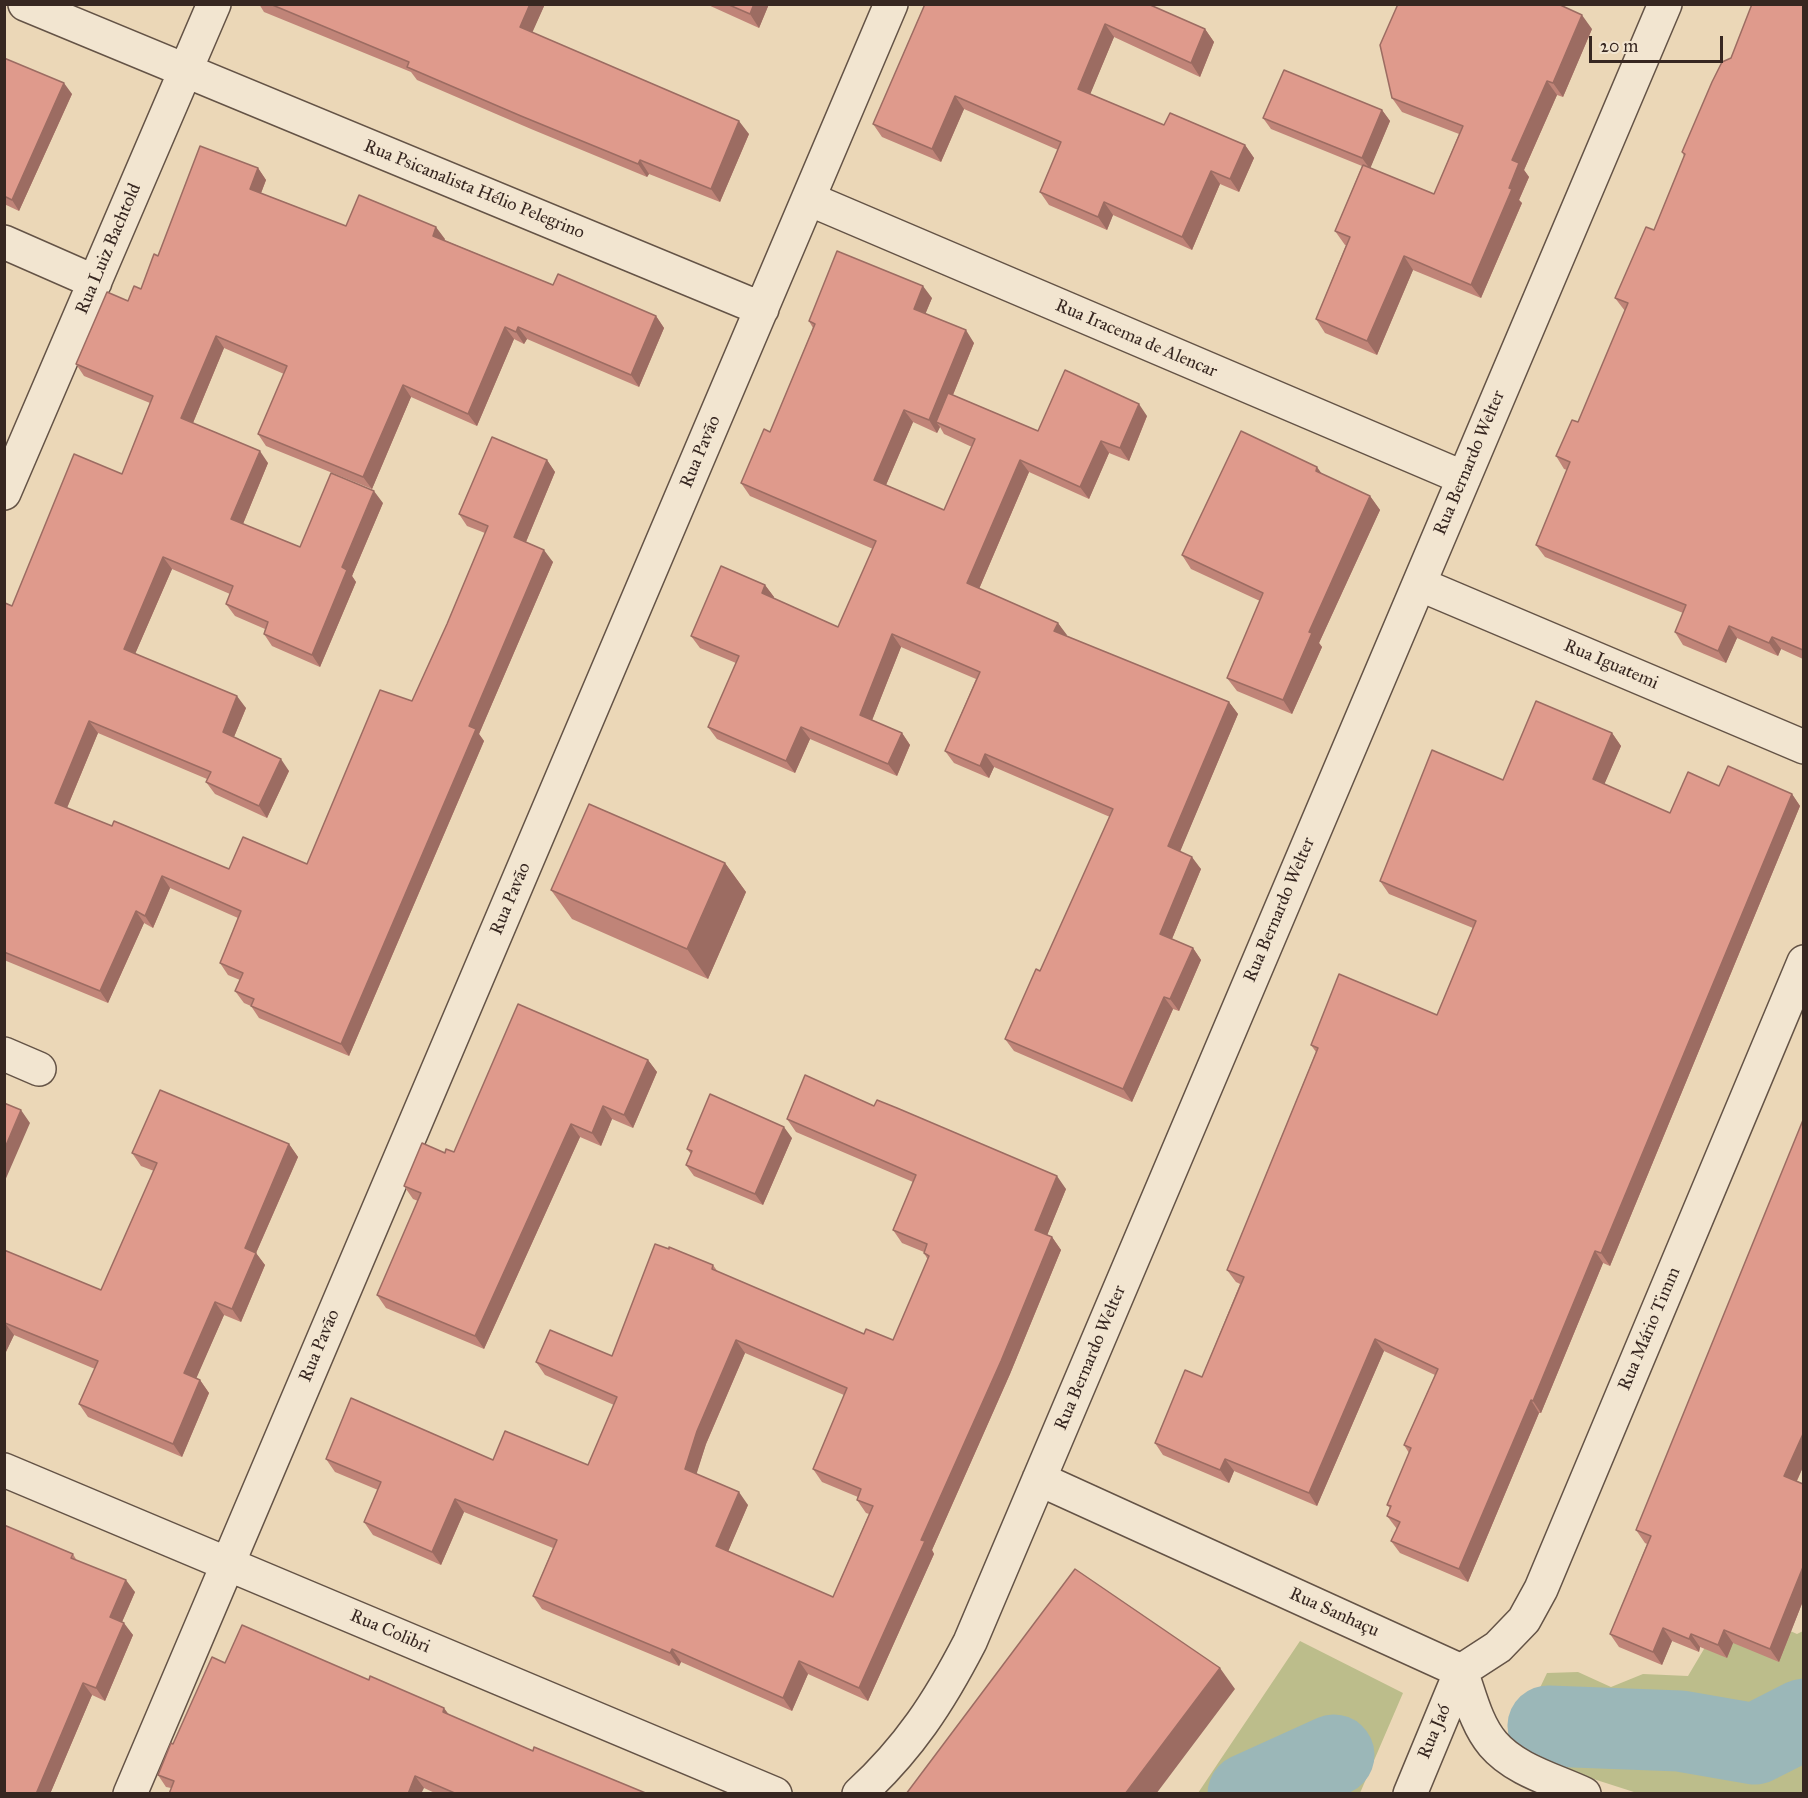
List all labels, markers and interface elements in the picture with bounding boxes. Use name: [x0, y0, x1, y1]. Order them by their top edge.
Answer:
scale bar: [1592, 24, 1726, 62]
text: 20 m: [1600, 35, 1638, 57]
street label: Rua Psicanalista Hélio Pelegrino: [360, 136, 588, 244]
street label: Rua Luiz Bachtold: [72, 180, 146, 318]
street label: Rua Iracema de Alencar: [1052, 295, 1220, 383]
street label: Rua Bernardo Welter: [1430, 387, 1510, 539]
street label: Rua Pavão: [676, 413, 726, 491]
street label: Rua Iguatemi: [1560, 635, 1662, 695]
street label: Rua Bernardo Welter: [1240, 834, 1320, 986]
street label: Rua Pavão: [486, 860, 536, 938]
street label: Rua Mário Timm: [1614, 1264, 1686, 1394]
street label: Rua Bernardo Welter: [1051, 1282, 1131, 1434]
street label: Rua Pavão: [295, 1307, 345, 1385]
street label: Rua Sanhaçu: [1286, 1584, 1382, 1642]
street label: Rua Colibri: [347, 1605, 433, 1659]
street label: Rua Jaó: [1414, 1701, 1456, 1763]

